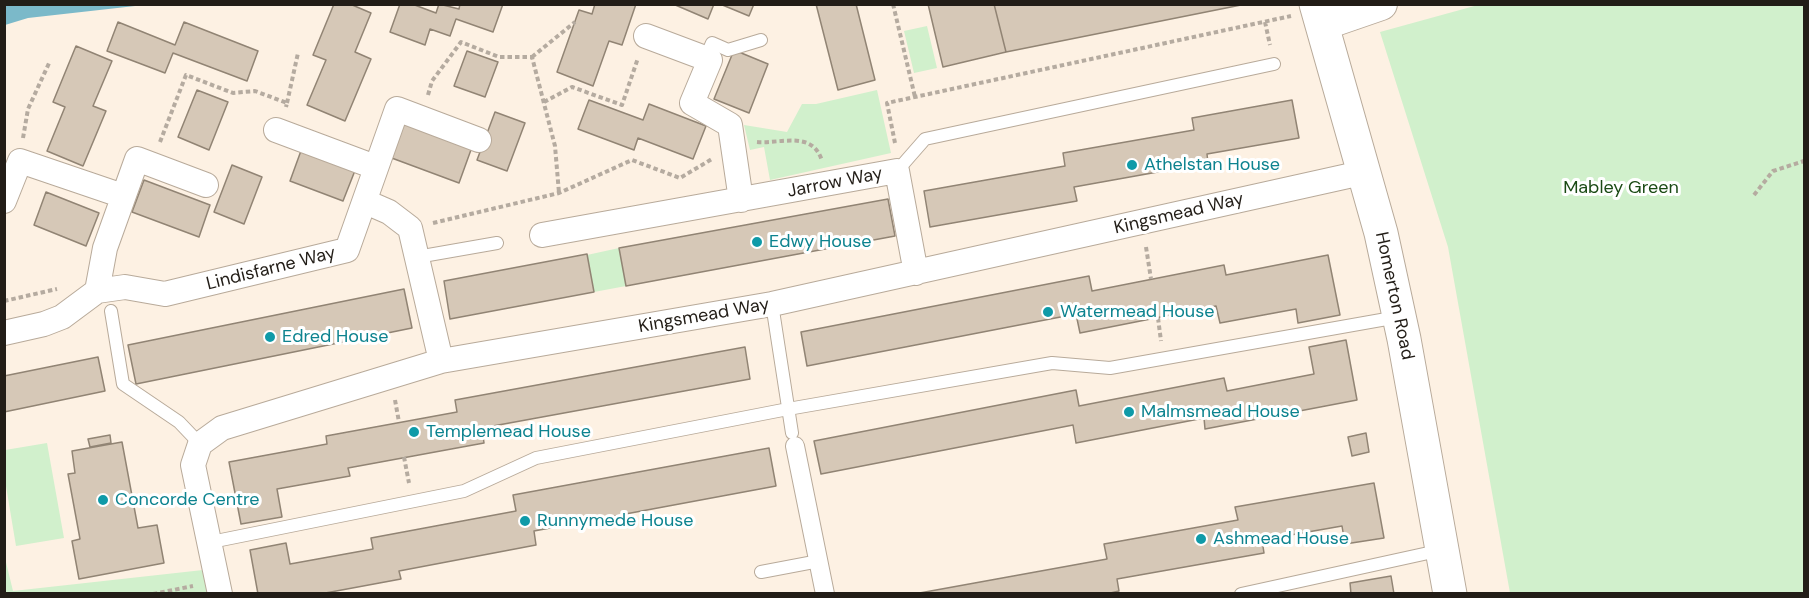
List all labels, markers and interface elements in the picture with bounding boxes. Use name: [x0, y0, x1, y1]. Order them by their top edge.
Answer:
place label: Athelstan House: [1144, 154, 1280, 176]
marker: Athelstan House: [1125, 158, 1139, 172]
street label: Jarrow Way: [785, 163, 885, 203]
park label: Mabley Green: [1563, 177, 1679, 199]
street label: Kingsmead Way: [1112, 189, 1246, 239]
street label: Homerton Road: [1370, 230, 1418, 362]
place label: Edwy House: [769, 231, 871, 253]
marker: Edwy House: [750, 235, 764, 249]
street label: Lindisfarne Way: [204, 243, 338, 295]
street label: Kingsmead Way: [637, 294, 771, 338]
place label: Watermead House: [1060, 301, 1214, 323]
marker: Watermead House: [1041, 305, 1055, 319]
place label: Edred House: [282, 326, 389, 348]
marker: Edred House: [263, 330, 277, 344]
place label: Malmsmead House: [1141, 401, 1300, 423]
marker: Malmsmead House: [1122, 405, 1136, 419]
place label: Templemead House: [426, 421, 591, 443]
marker: Templemead House: [407, 425, 421, 439]
place label: Concorde Centre: [115, 489, 260, 511]
marker: Concorde Centre: [96, 493, 110, 507]
place label: Runnymede House: [537, 510, 693, 532]
marker: Runnymede House: [518, 514, 532, 528]
place label: Ashmead House: [1213, 528, 1349, 550]
marker: Ashmead House: [1194, 532, 1208, 546]

